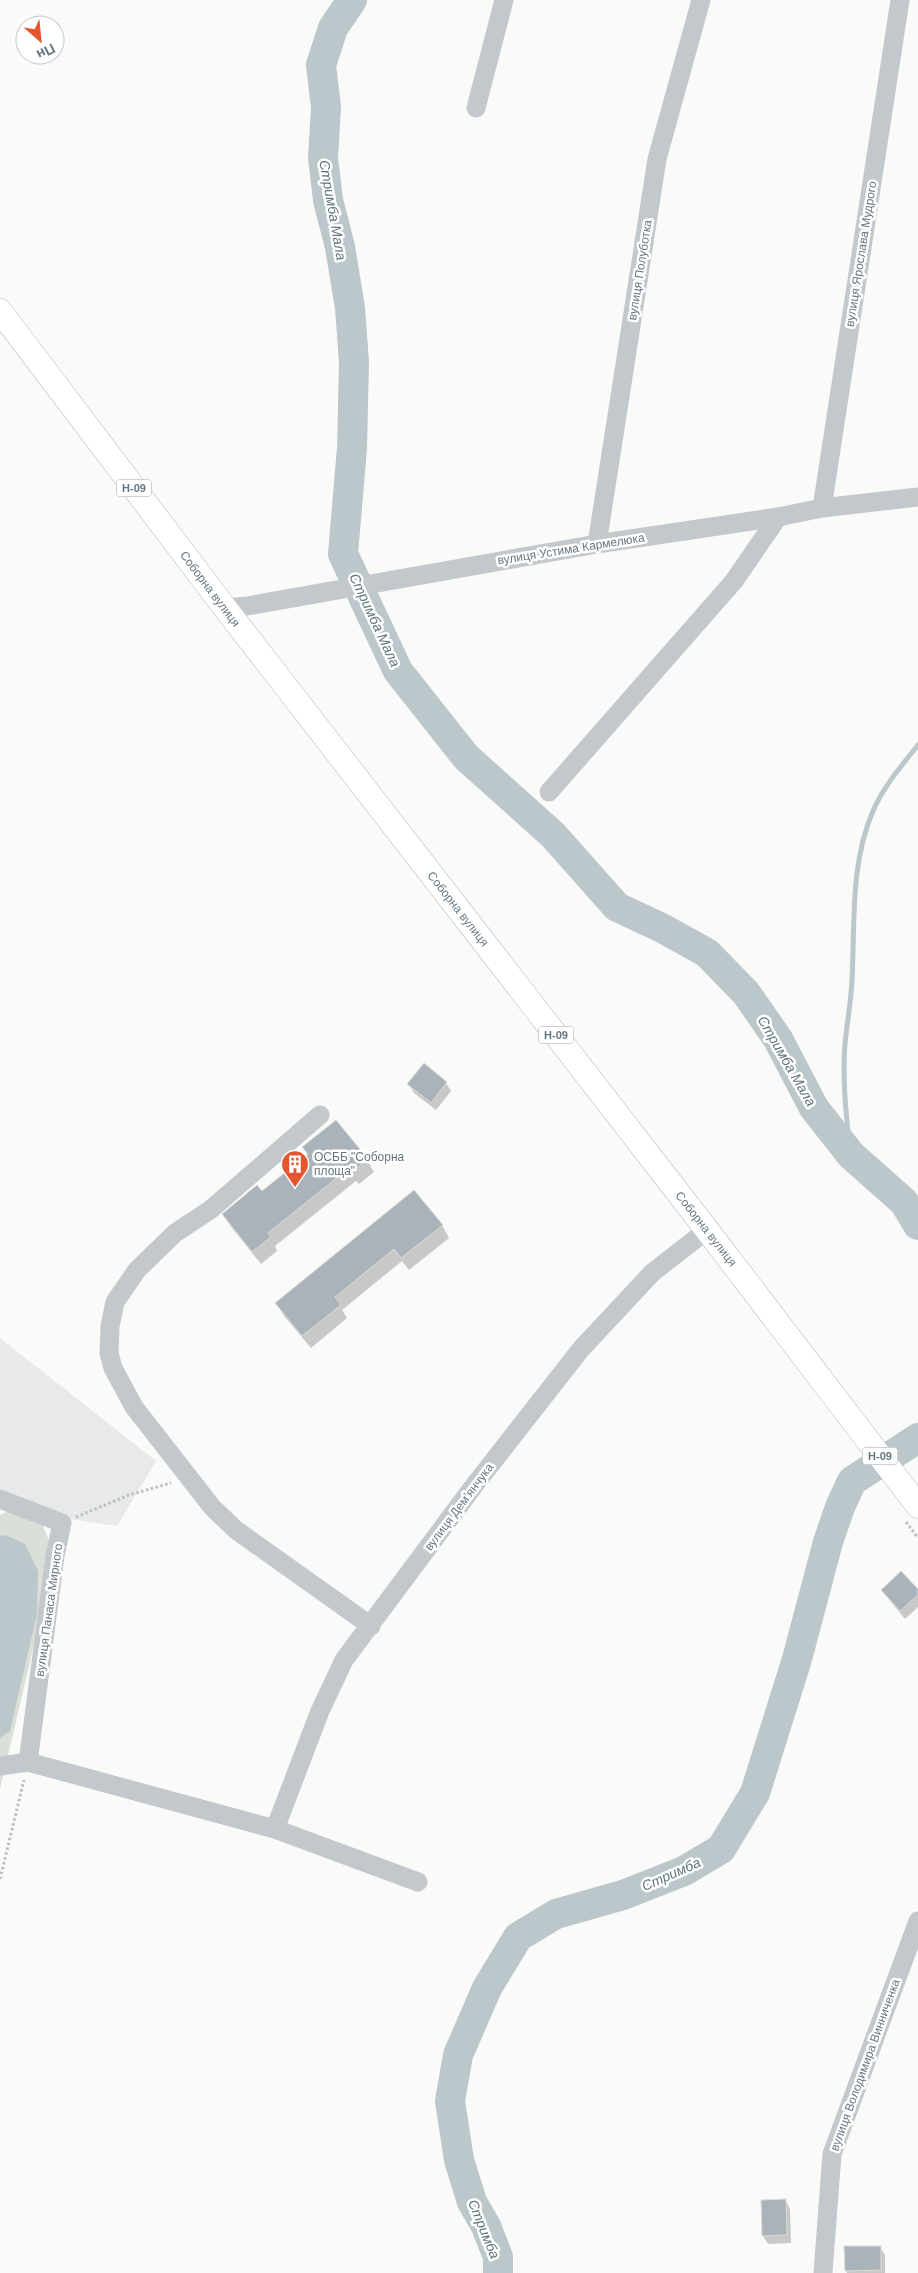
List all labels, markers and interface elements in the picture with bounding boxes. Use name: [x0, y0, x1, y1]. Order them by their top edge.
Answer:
north arrow: [15, 15, 65, 65]
text: Пн: [34, 40, 58, 63]
water label: Стримба Мала: [316, 159, 350, 262]
street label: вулиця Ярослава Мудрого: [843, 180, 879, 328]
street label: вулиця Полуботка: [625, 219, 655, 321]
road number: Н-09: [116, 479, 152, 496]
street label: вулиця Устима Кармелюка: [497, 530, 646, 568]
street label: Соборна вулиця: [177, 548, 243, 630]
water label: Стримба Мала: [346, 571, 404, 670]
street label: Соборна вулиця: [424, 869, 492, 949]
water label: Стримба Мала: [755, 1013, 819, 1109]
road number: Н-09: [538, 1026, 574, 1044]
building icon: ОСББ "Соборна площа": [280, 1149, 310, 1188]
place label: ОСББ "Соборна площа": [314, 1150, 405, 1178]
street label: Соборна вулиця: [672, 1189, 740, 1269]
road number: Н-09: [862, 1448, 898, 1464]
street label: вулиця Демʼянчука: [422, 1460, 497, 1553]
street label: вулиця Панаса Мирного: [33, 1542, 65, 1677]
water label: Стримба: [639, 1854, 703, 1894]
street label: вулиця Володимира Винниченка: [827, 1977, 903, 2153]
water label: Стримба: [465, 2197, 503, 2261]

